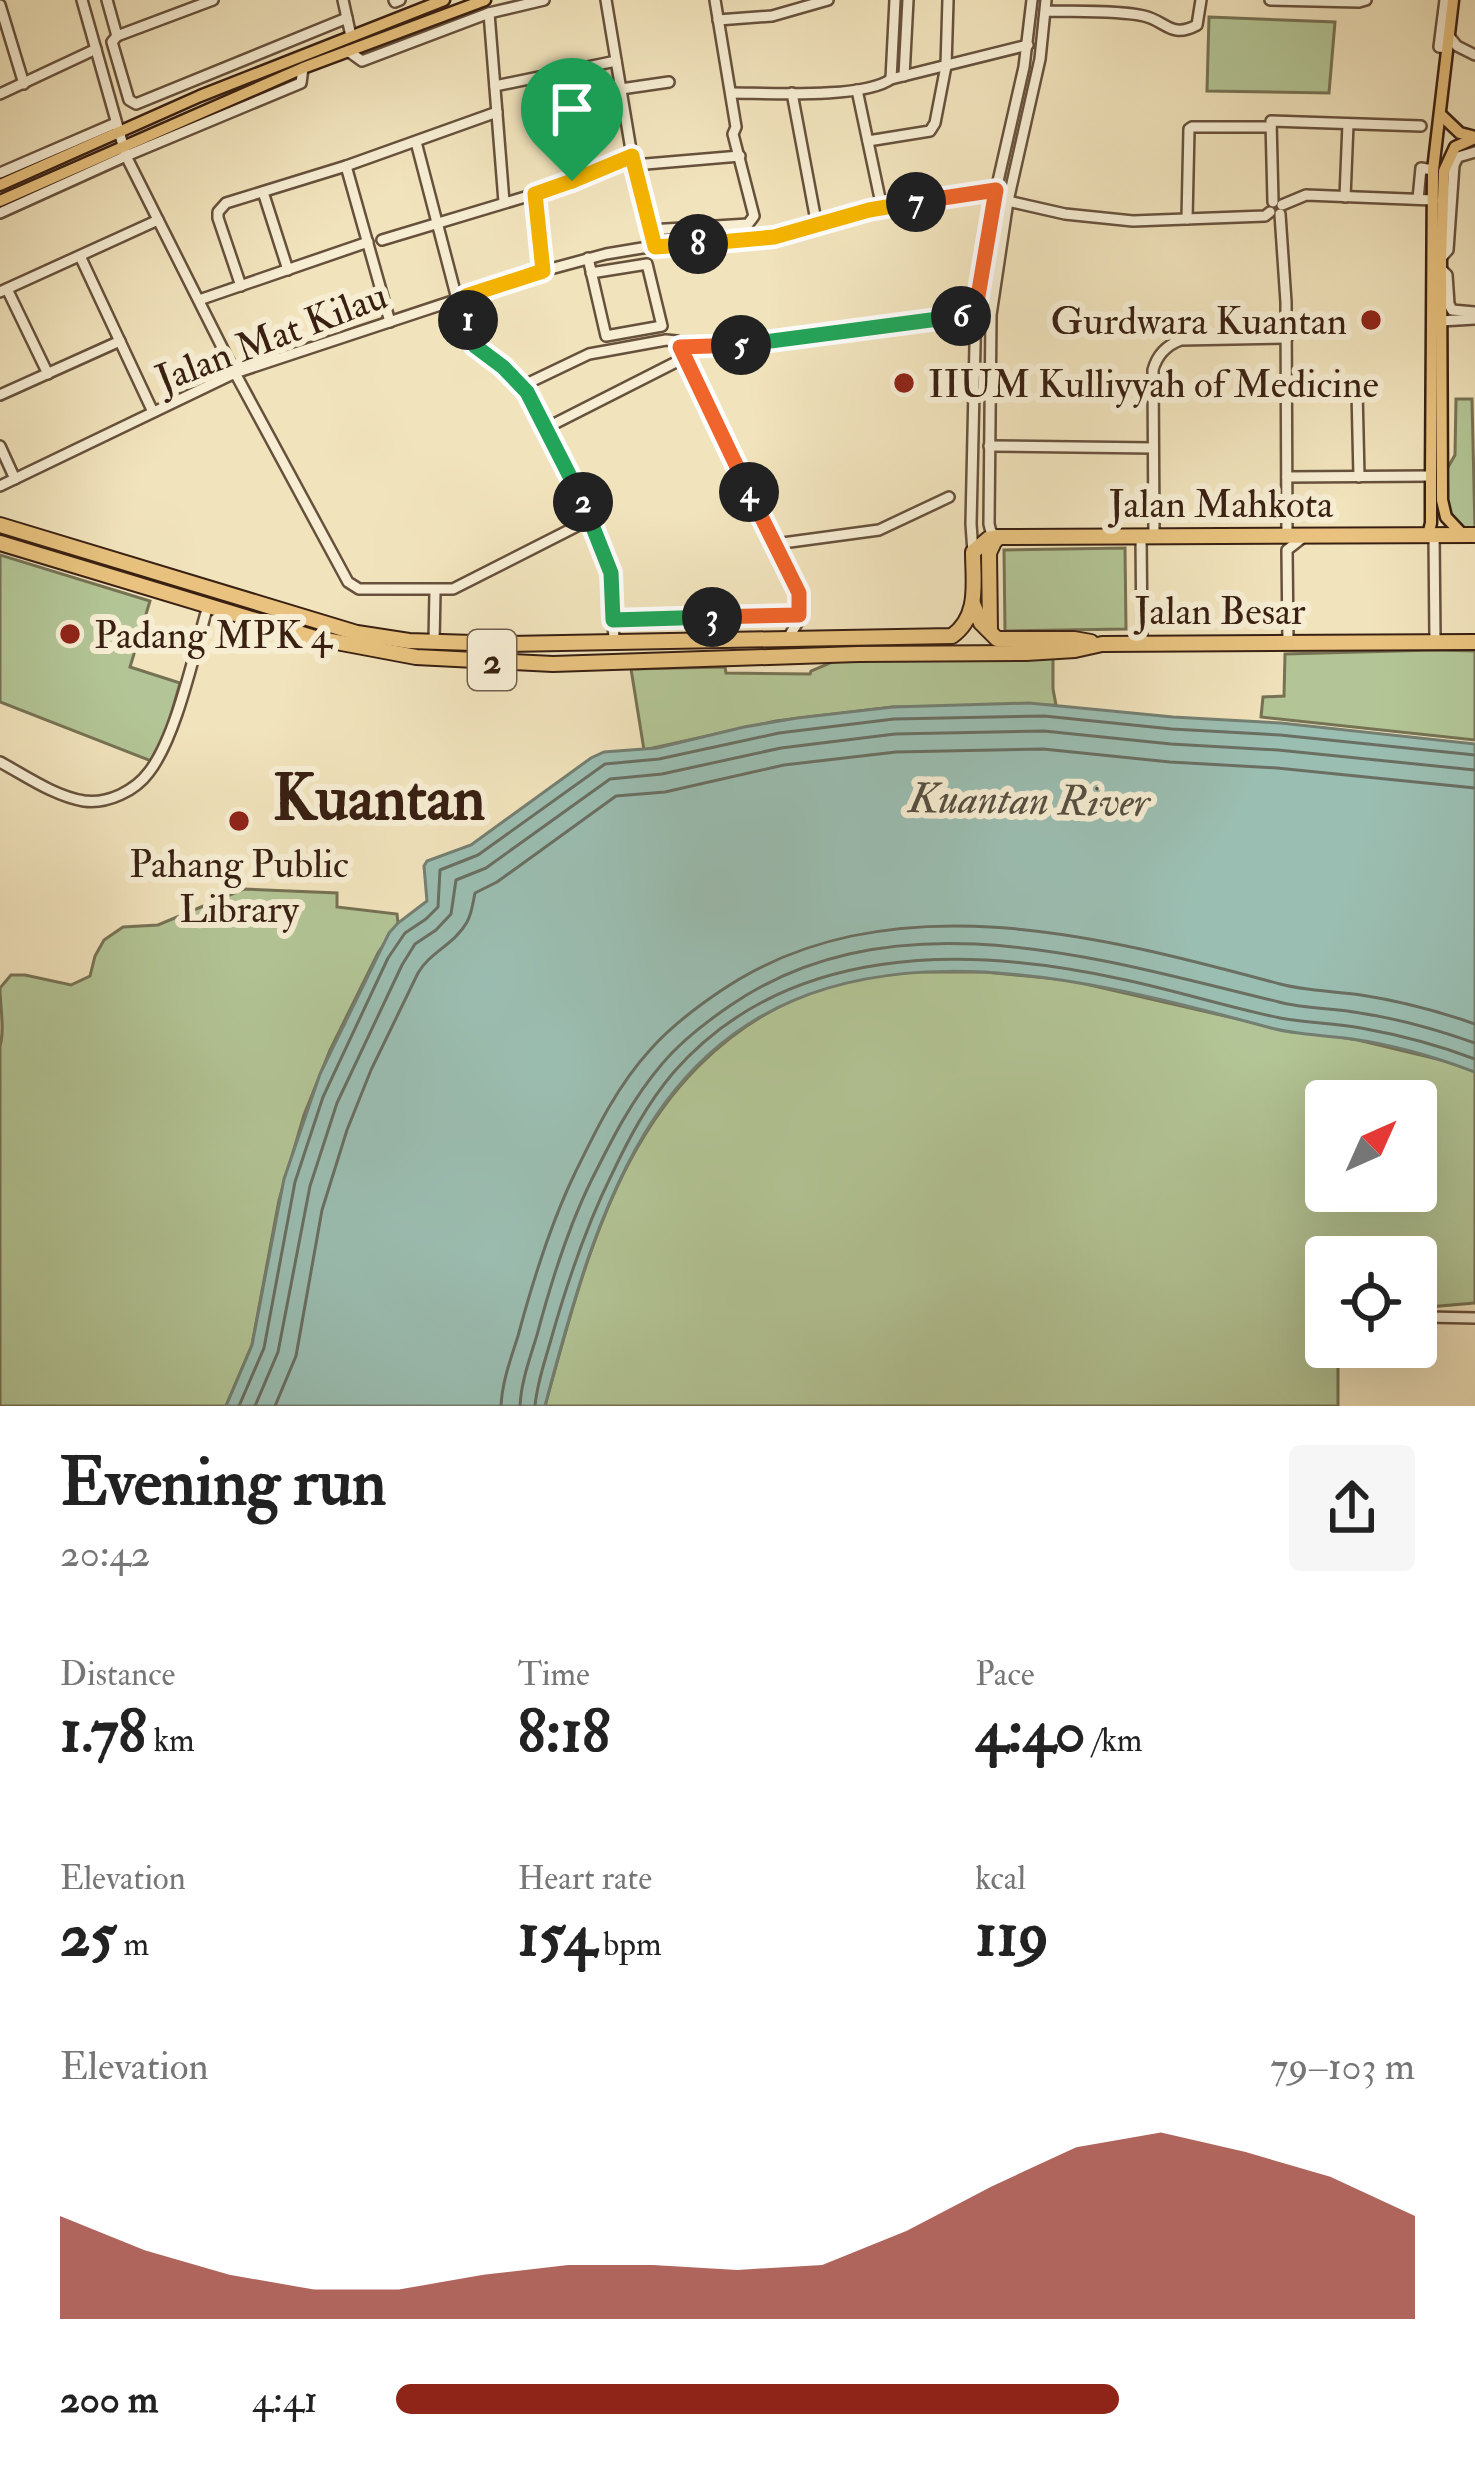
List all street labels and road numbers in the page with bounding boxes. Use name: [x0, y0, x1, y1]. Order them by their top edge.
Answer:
street label: Jalan Mat Kilau: [148, 271, 394, 404]
street label: Jalan Mahkota: [1108, 480, 1334, 529]
street label: Jalan Besar: [1133, 587, 1306, 636]
road number: 2: [468, 630, 516, 690]

